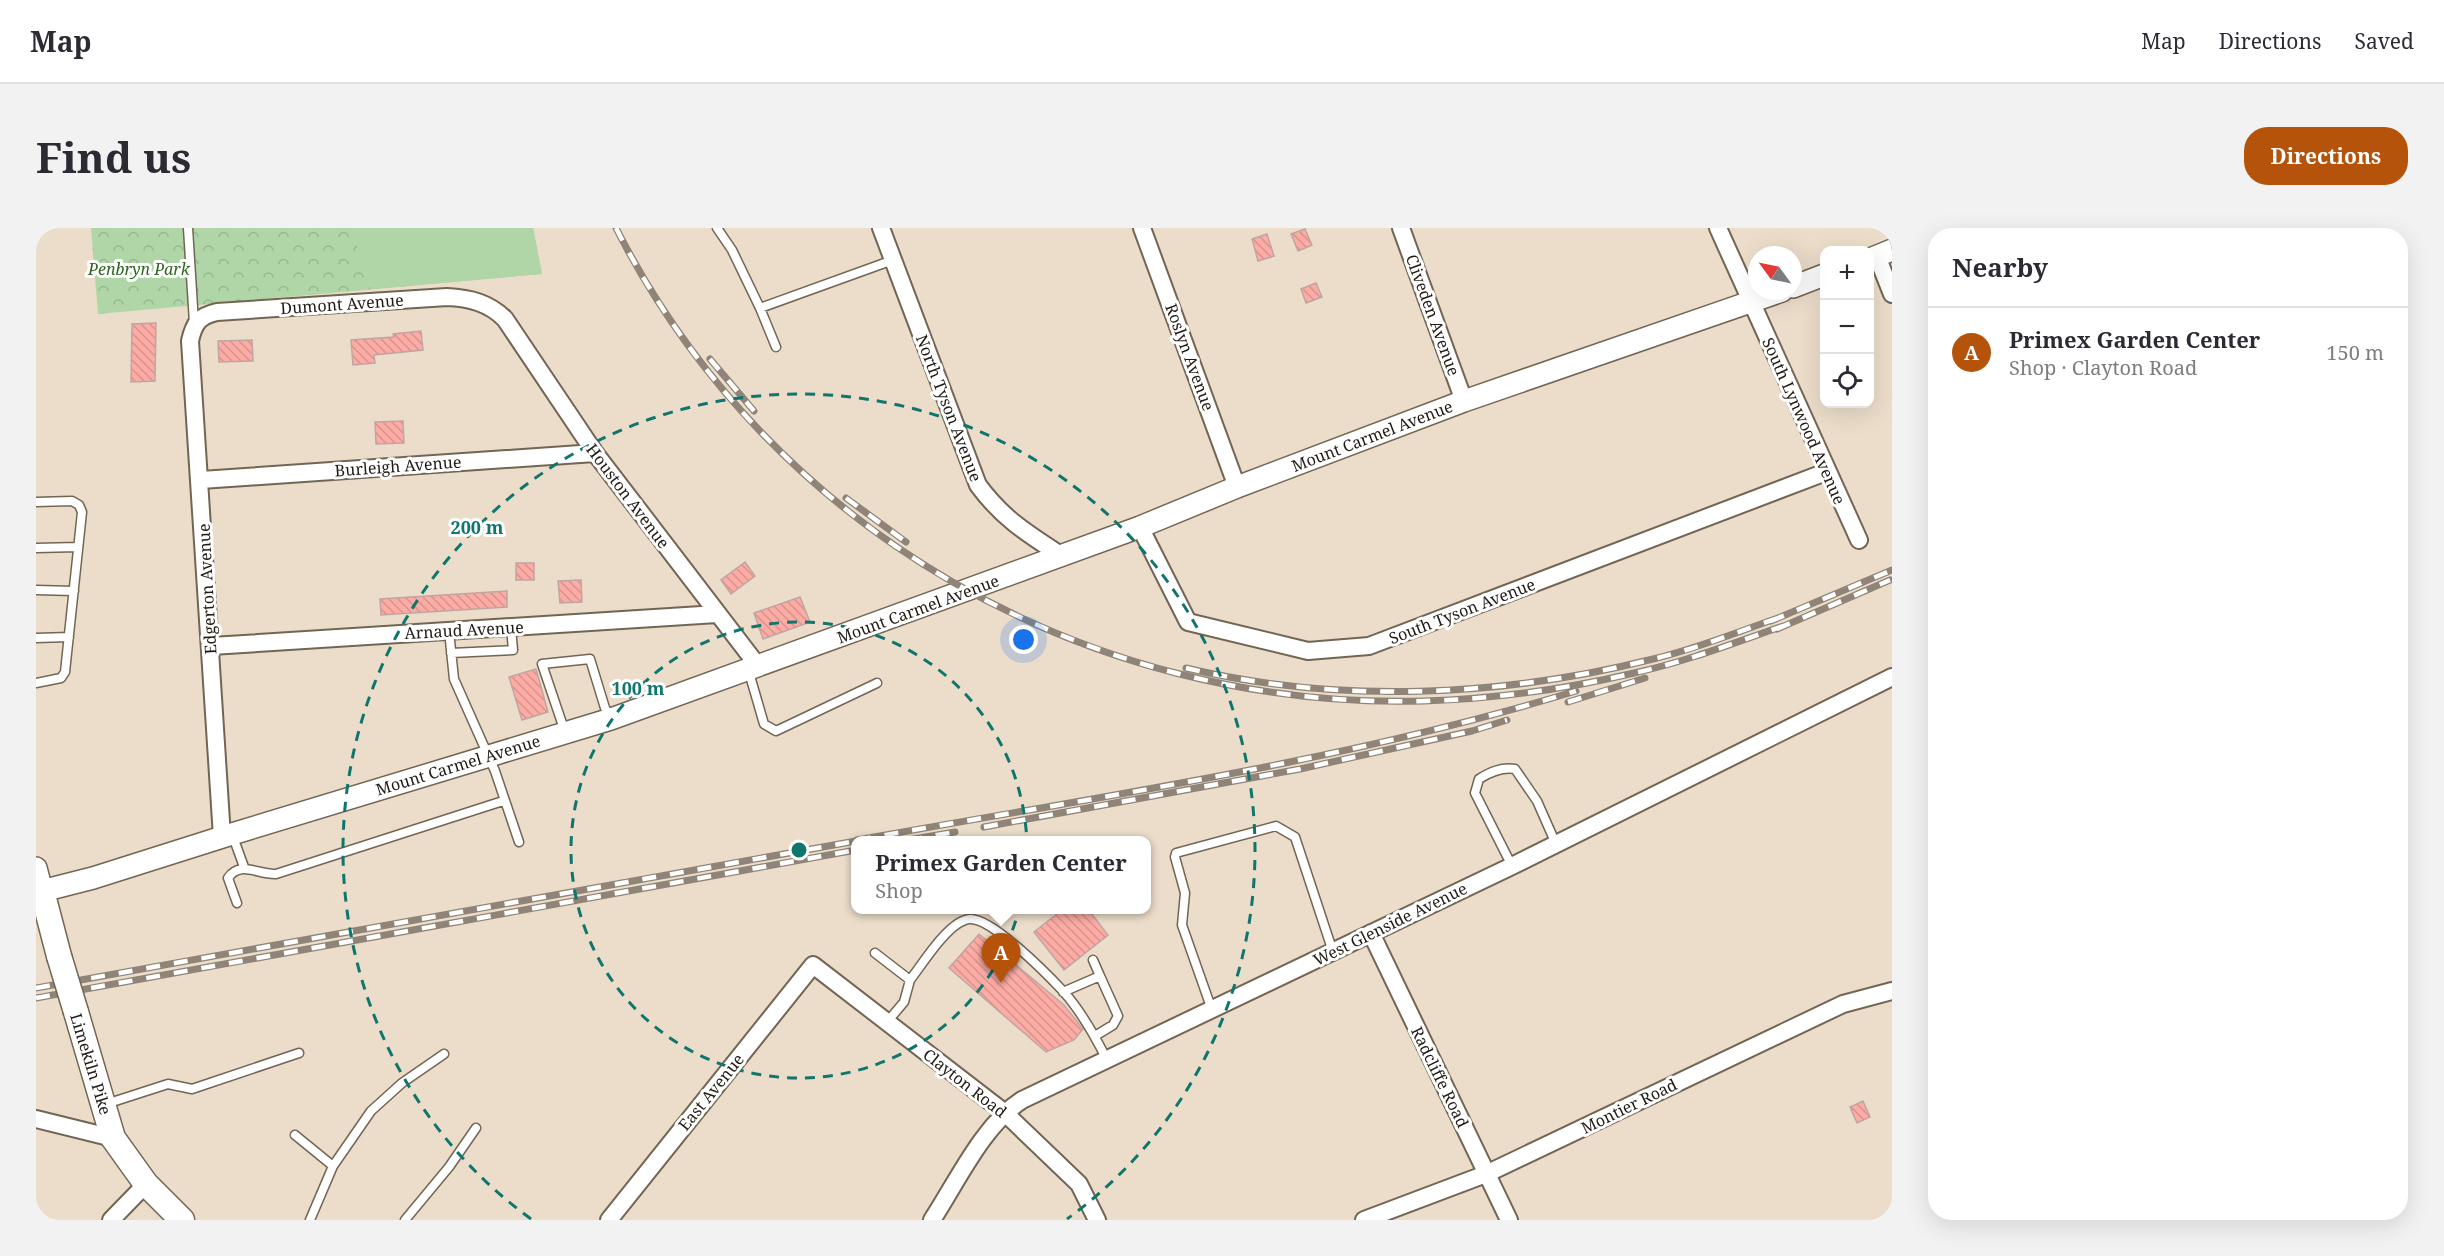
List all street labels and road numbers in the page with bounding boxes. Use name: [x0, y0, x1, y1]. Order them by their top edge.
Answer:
street label: Cliveden Avenue: [1401, 251, 1465, 379]
street label: Dumont Avenue: [280, 289, 404, 319]
street label: Roslyn Avenue: [1160, 300, 1220, 414]
street label: North Tyson Avenue: [911, 331, 987, 485]
street label: South Lynwood Avenue: [1757, 334, 1851, 508]
street label: Mount Carmel Avenue: [1288, 395, 1456, 477]
street label: Houston Avenue: [581, 439, 675, 553]
street label: Burleigh Avenue: [334, 451, 462, 481]
street label: Edgerton Avenue: [193, 523, 221, 655]
street label: Mount Carmel Avenue: [834, 569, 1002, 649]
street label: South Tyson Avenue: [1386, 573, 1538, 649]
street label: Arnaud Avenue: [404, 616, 524, 644]
street label: Mount Carmel Avenue: [373, 730, 543, 800]
street label: West Glenside Avenue: [1309, 877, 1471, 971]
street label: Limekiln Pike: [65, 1011, 117, 1117]
street label: Radcliffe Road: [1406, 1023, 1474, 1131]
street label: Clayton Road: [919, 1043, 1011, 1123]
street label: East Avenue: [673, 1049, 749, 1135]
street label: Montier Road: [1577, 1073, 1681, 1139]

